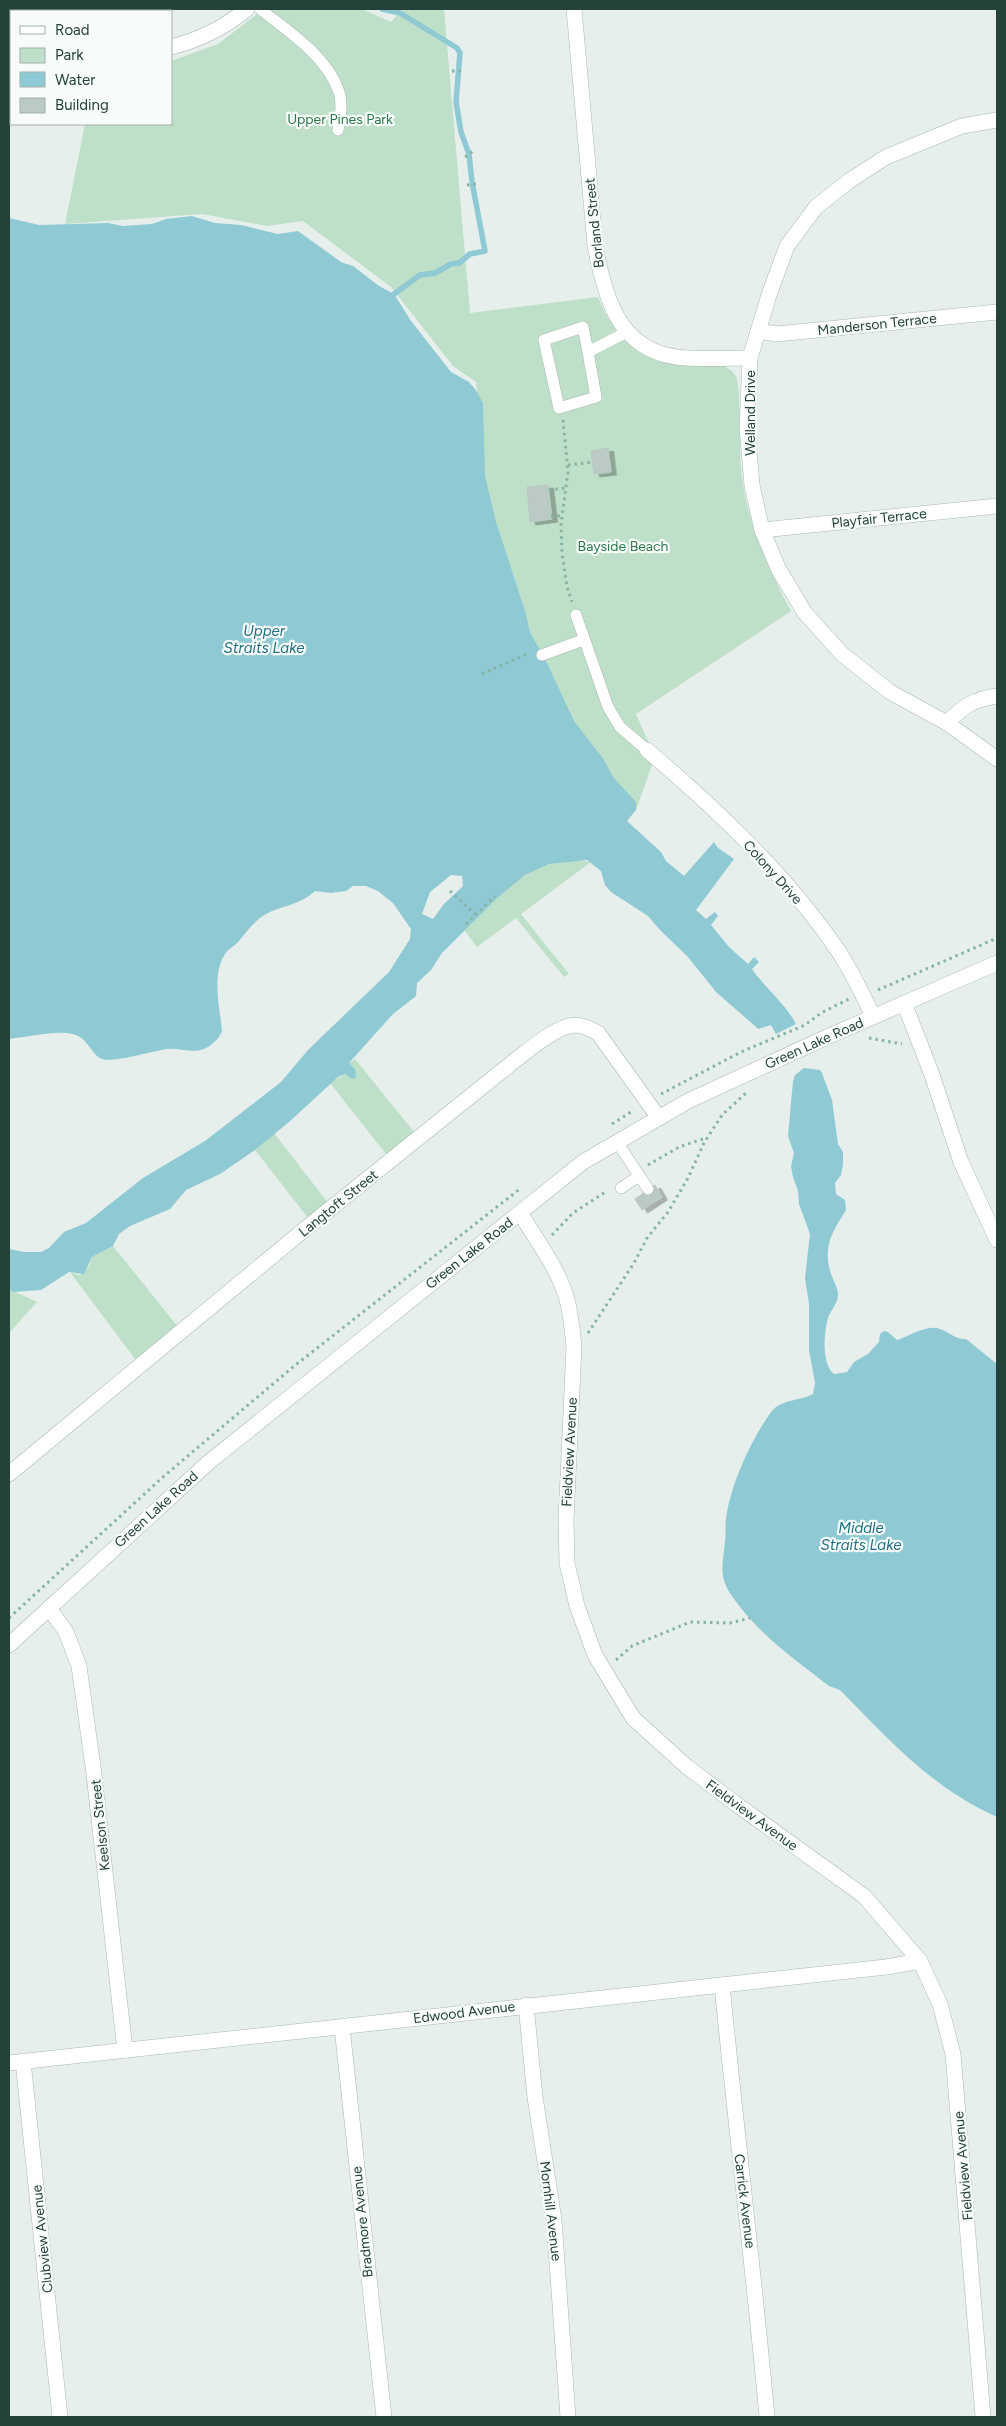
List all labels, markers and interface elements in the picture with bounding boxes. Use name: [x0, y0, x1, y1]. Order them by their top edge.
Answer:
legend: [10, 10, 172, 125]
text: Road: [55, 21, 90, 39]
text: Park: [55, 46, 84, 64]
text: Water: [55, 71, 95, 89]
text: Building: [55, 96, 109, 114]
park label: Upper Pines Park: [287, 111, 393, 128]
street label: Borland Street: [581, 177, 608, 269]
street label: Manderson Terrace: [817, 310, 938, 339]
street label: Welland Drive: [742, 370, 759, 456]
street label: Playfair Terrace: [831, 505, 928, 532]
park label: Bayside Beach: [578, 538, 669, 555]
water label: Upper Straits Lake: [224, 622, 304, 657]
street label: Colony Drive: [739, 837, 806, 908]
street label: Green Lake Road: [762, 1014, 866, 1073]
street label: Langtoft Street: [295, 1166, 381, 1241]
street label: Green Lake Road: [422, 1214, 516, 1293]
street label: Fieldview Avenue: [558, 1397, 581, 1507]
street label: Green Lake Road: [111, 1467, 202, 1551]
water label: Middle Straits Lake: [821, 1519, 901, 1554]
street label: Fieldview Avenue: [702, 1776, 801, 1855]
street label: Keelson Street: [87, 1778, 114, 1872]
street label: Edwood Avenue: [412, 1998, 516, 2027]
street label: Fieldview Avenue: [950, 2110, 977, 2221]
street label: Carrick Avenue: [730, 2153, 759, 2250]
street label: Mornhill Avenue: [536, 2160, 565, 2262]
street label: Bradmore Avenue: [348, 2165, 377, 2278]
street label: Clubview Avenue: [28, 2184, 57, 2294]

